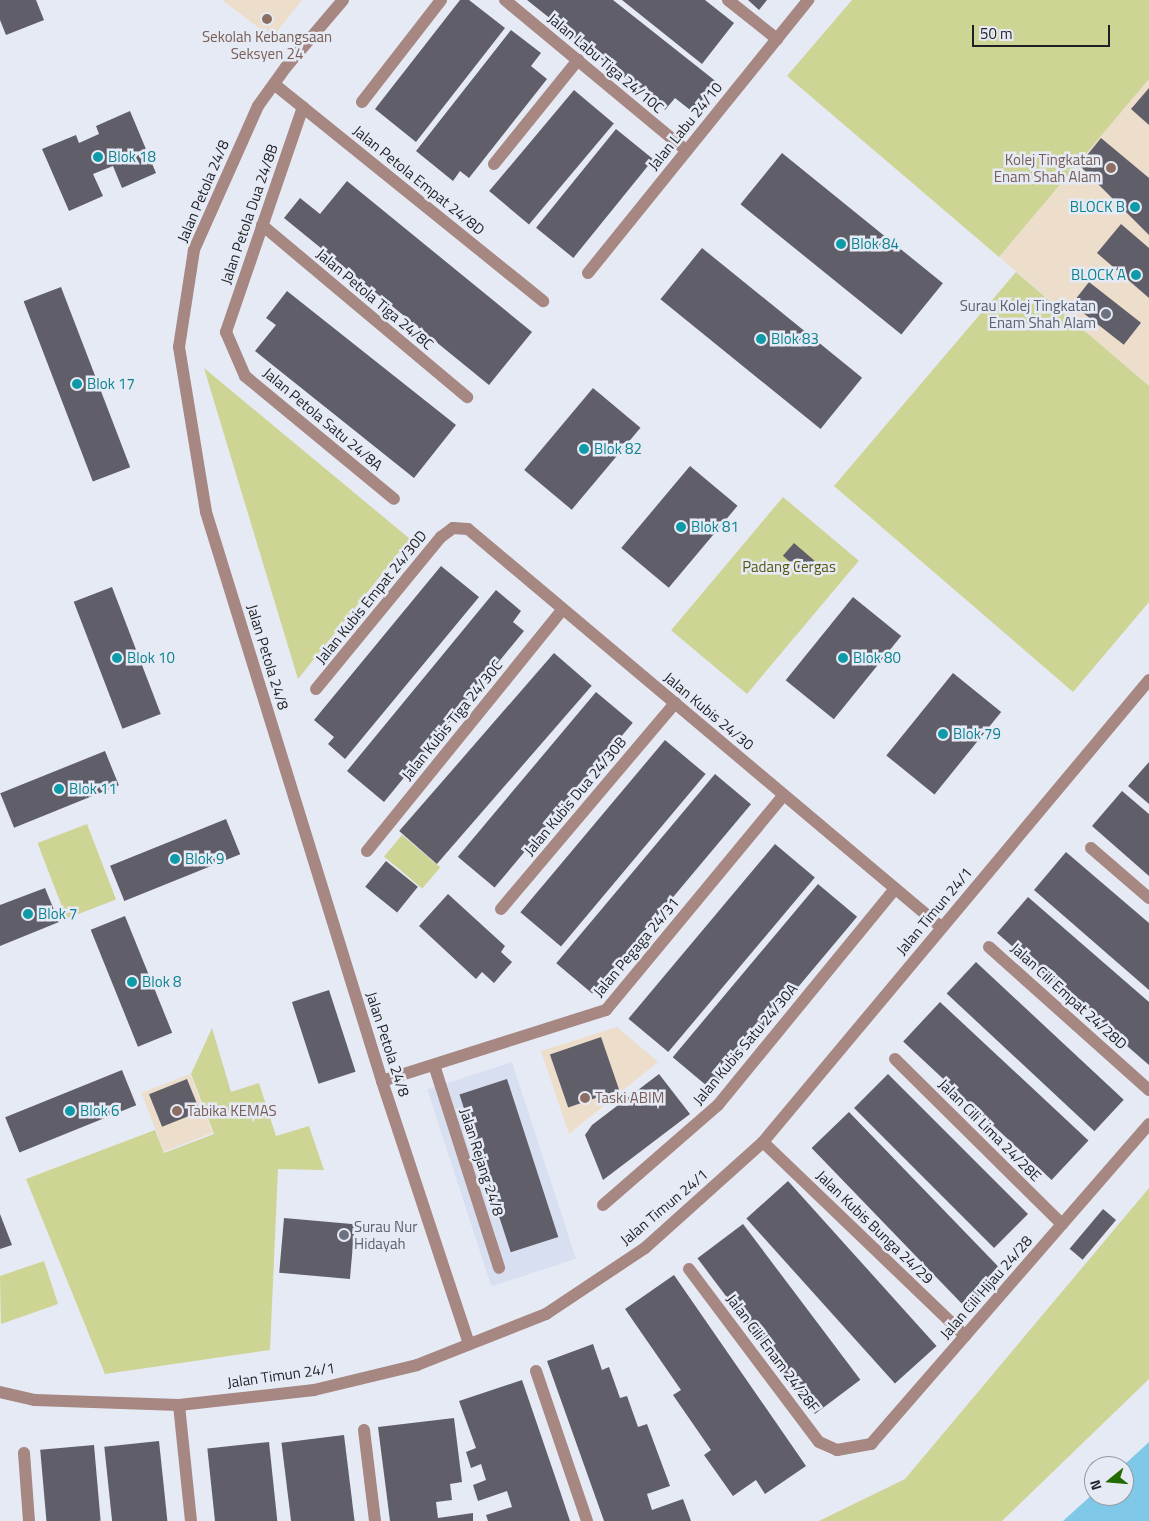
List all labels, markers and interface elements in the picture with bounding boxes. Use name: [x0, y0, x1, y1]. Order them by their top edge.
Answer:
street label: Jalan Labu Tiga 24/10C: [544, 9, 668, 117]
marker: Sekolah Kebangsaan Seksyen 24: [261, 13, 273, 25]
scale bar: [974, 15, 1112, 47]
text: 50 m: [980, 22, 1013, 45]
place label: Sekolah Kebangsaan Seksyen 24: [202, 27, 332, 62]
street label: Jalan Labu 24/10: [644, 78, 726, 174]
street label: Jalan Petola Empat 24/8D: [350, 121, 488, 239]
street label: Jalan Petola 24/8: [173, 137, 233, 245]
street label: Jalan Petola Dua 24/8B: [217, 142, 281, 286]
place label: Blok 18: [108, 148, 156, 166]
place label: Kolej Tingkatan Enam Shah Alam: [994, 150, 1101, 185]
marker: Blok 18: [92, 151, 104, 163]
marker: Kolej Tingkatan Enam Shah Alam: [1105, 162, 1117, 174]
place label: BLOCK B: [1070, 198, 1125, 216]
marker: BLOCK B: [1129, 201, 1141, 213]
place label: Blok 84: [851, 235, 899, 253]
marker: Blok 84: [835, 238, 847, 250]
street label: Jalan Petola Tiga 24/8C: [313, 245, 437, 353]
place label: BLOCK A: [1071, 266, 1126, 284]
marker: BLOCK A: [1130, 269, 1142, 281]
place label: Surau Kolej Tingkatan Enam Shah Alam: [960, 296, 1096, 331]
marker: Surau Kolej Tingkatan Enam Shah Alam: [1100, 308, 1112, 320]
place label: Blok 83: [771, 330, 819, 348]
marker: Blok 83: [755, 333, 767, 345]
street label: Jalan Petola Satu 24/8A: [260, 364, 386, 474]
place label: Blok 17: [87, 375, 135, 393]
marker: Blok 17: [71, 378, 83, 390]
place label: Blok 82: [594, 440, 642, 458]
marker: Blok 82: [578, 443, 590, 455]
place label: Blok 81: [691, 518, 739, 536]
marker: Blok 81: [675, 521, 687, 533]
street label: Jalan Kubis Empat 24/30D: [312, 527, 430, 667]
park label: Padang Cergas: [742, 558, 836, 576]
street label: Jalan Petola 24/8: [243, 602, 293, 712]
place label: Blok 10: [127, 649, 175, 667]
place label: Blok 80: [853, 649, 901, 667]
marker: Blok 10: [111, 652, 123, 664]
marker: Blok 80: [837, 652, 849, 664]
street label: Jalan Kubis Tiga 24/30C: [398, 656, 506, 784]
street label: Jalan Kubis 24/30: [660, 668, 758, 754]
place label: Blok 79: [953, 725, 1001, 743]
marker: Blok 79: [937, 728, 949, 740]
street label: Jalan Kubis Dua 24/30B: [520, 733, 630, 859]
place label: Blok 11: [69, 780, 117, 798]
marker: Blok 11: [53, 783, 65, 795]
place label: Blok 9: [185, 850, 225, 868]
marker: Blok 9: [169, 853, 181, 865]
street label: Jalan Timun 24/1: [892, 864, 976, 958]
street label: Jalan Pegaga 24/31: [589, 894, 683, 1000]
place label: Blok 7: [38, 905, 78, 923]
marker: Blok 7: [22, 908, 34, 920]
street label: Jalan Cili Empat 24/28D: [1007, 939, 1131, 1053]
place label: Blok 8: [142, 973, 182, 991]
marker: Blok 8: [126, 976, 138, 988]
street label: Jalan Kubis Satu 24/30A: [689, 980, 801, 1108]
street label: Jalan Petola 24/8: [363, 989, 413, 1099]
street label: Jalan Cili Lima 24/28E: [935, 1075, 1045, 1185]
place label: Taski ABIM: [595, 1089, 664, 1107]
marker: Taski ABIM: [579, 1092, 591, 1104]
place label: Blok 6: [80, 1102, 120, 1120]
place label: Tabika KEMAS: [187, 1102, 277, 1120]
marker: Blok 6: [64, 1105, 76, 1117]
marker: Tabika KEMAS: [171, 1105, 183, 1117]
street label: Jalan Rejang 24/8: [456, 1106, 508, 1218]
street label: Jalan Timun 24/1: [617, 1165, 711, 1249]
street label: Jalan Kubis Bunga 24/29: [813, 1167, 937, 1287]
place label: Surau Nur Hidayah: [354, 1217, 417, 1252]
marker: Surau Nur Hidayah: [338, 1229, 350, 1241]
street label: Jalan Cili Hijau 24/28: [936, 1232, 1036, 1342]
street label: Jalan Cili Enam 24/28F: [723, 1290, 823, 1416]
street label: Jalan Timun 24/1: [226, 1359, 336, 1391]
north arrow: [1084, 1456, 1134, 1506]
text: N: [1084, 1478, 1107, 1493]

